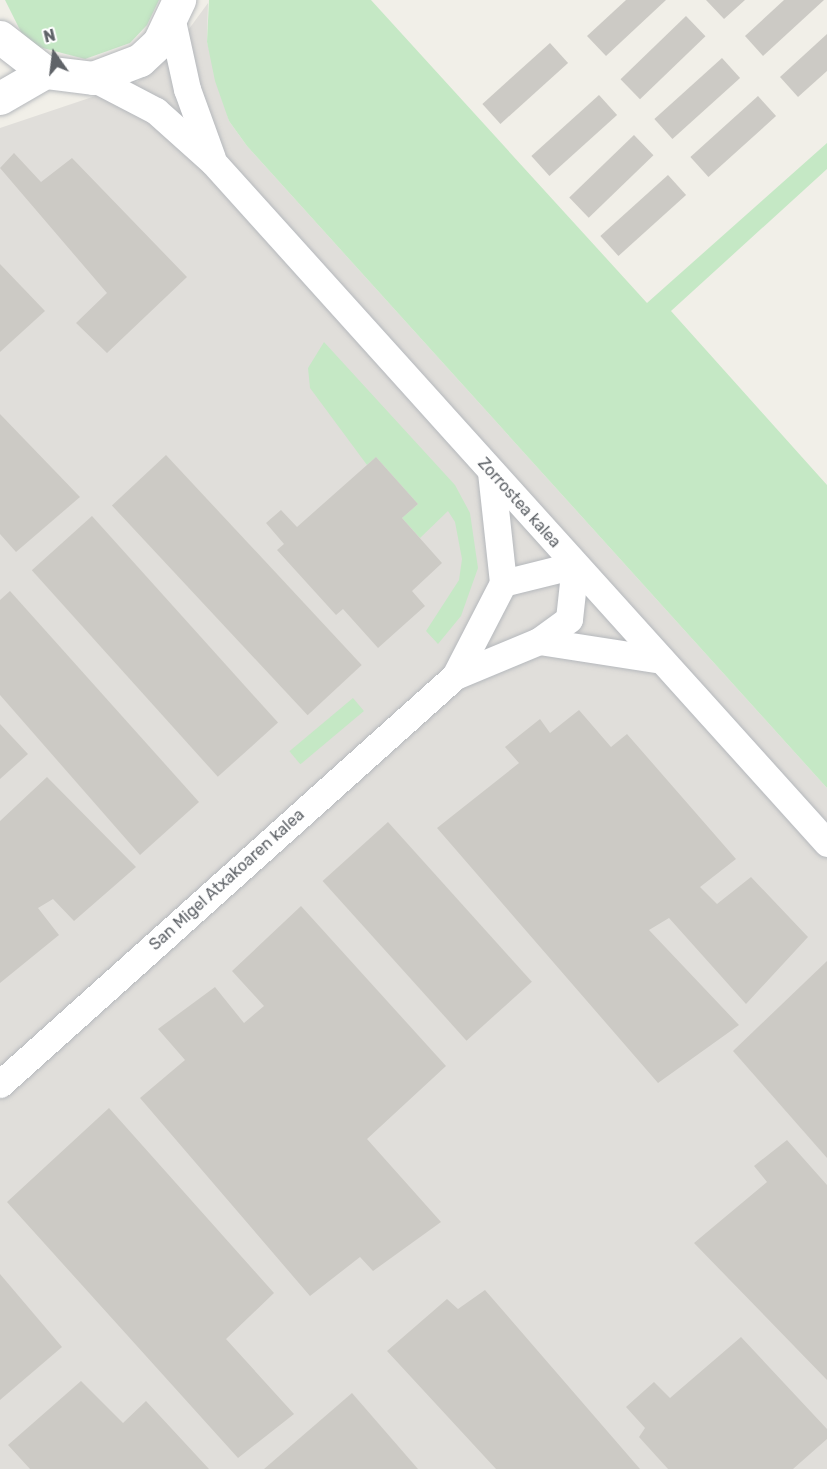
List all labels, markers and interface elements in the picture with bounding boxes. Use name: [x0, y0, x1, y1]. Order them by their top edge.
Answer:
north arrow: [24, 24, 84, 84]
text: N: [42, 25, 57, 47]
street label: Zorrostea kalea: [474, 454, 564, 552]
street label: San Migel Atxakoaren kalea: [145, 805, 309, 955]

